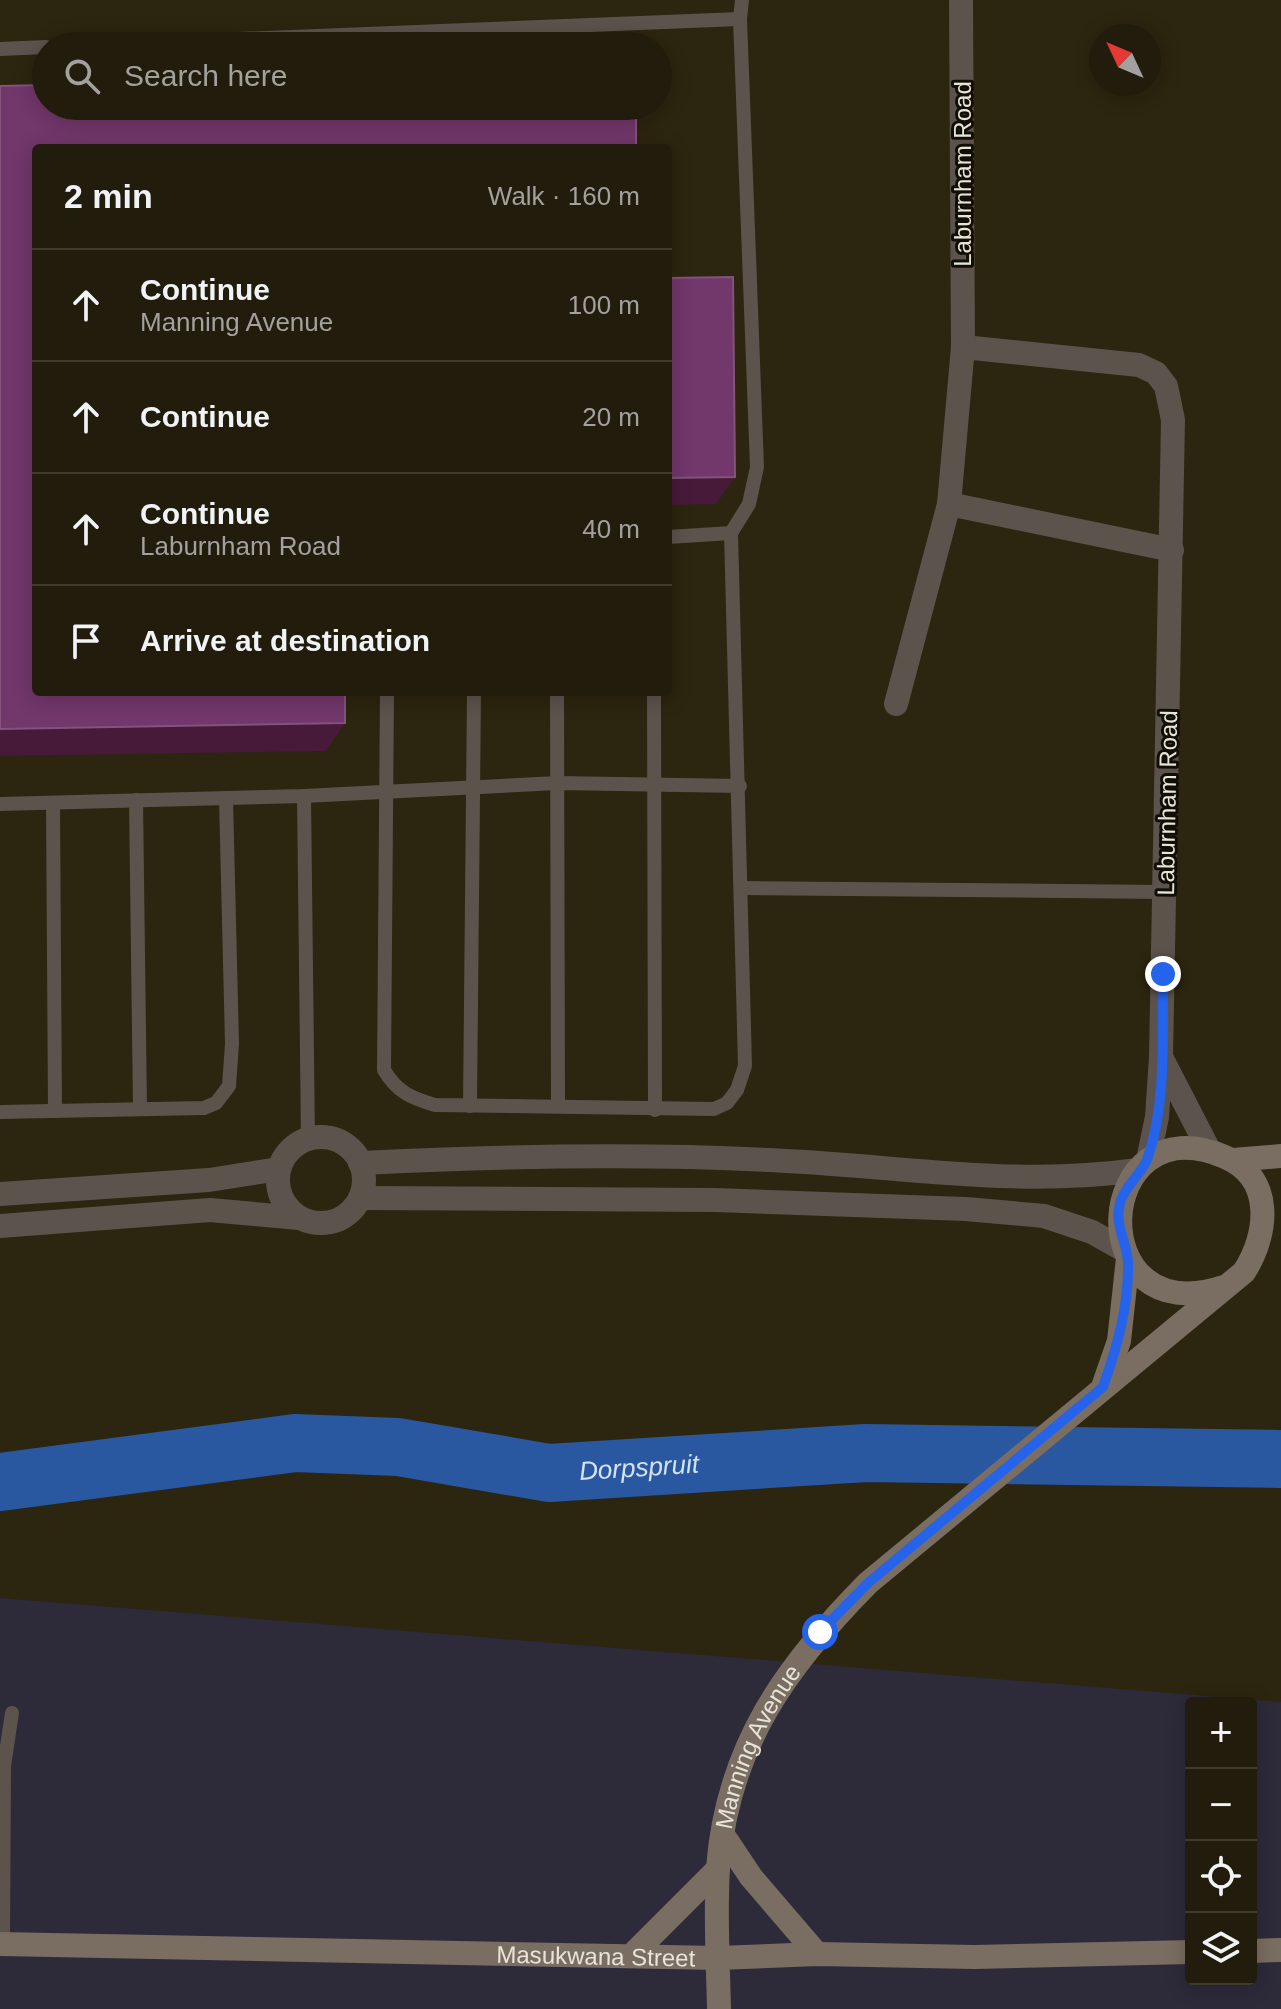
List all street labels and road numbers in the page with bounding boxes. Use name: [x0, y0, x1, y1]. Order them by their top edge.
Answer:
street label: Laburnham Road: [949, 81, 976, 267]
street label: Laburnham Road: [1152, 710, 1182, 896]
street label: Manning Avenue: [710, 1659, 806, 1831]
street label: Masukwana Street: [496, 1940, 696, 1971]

